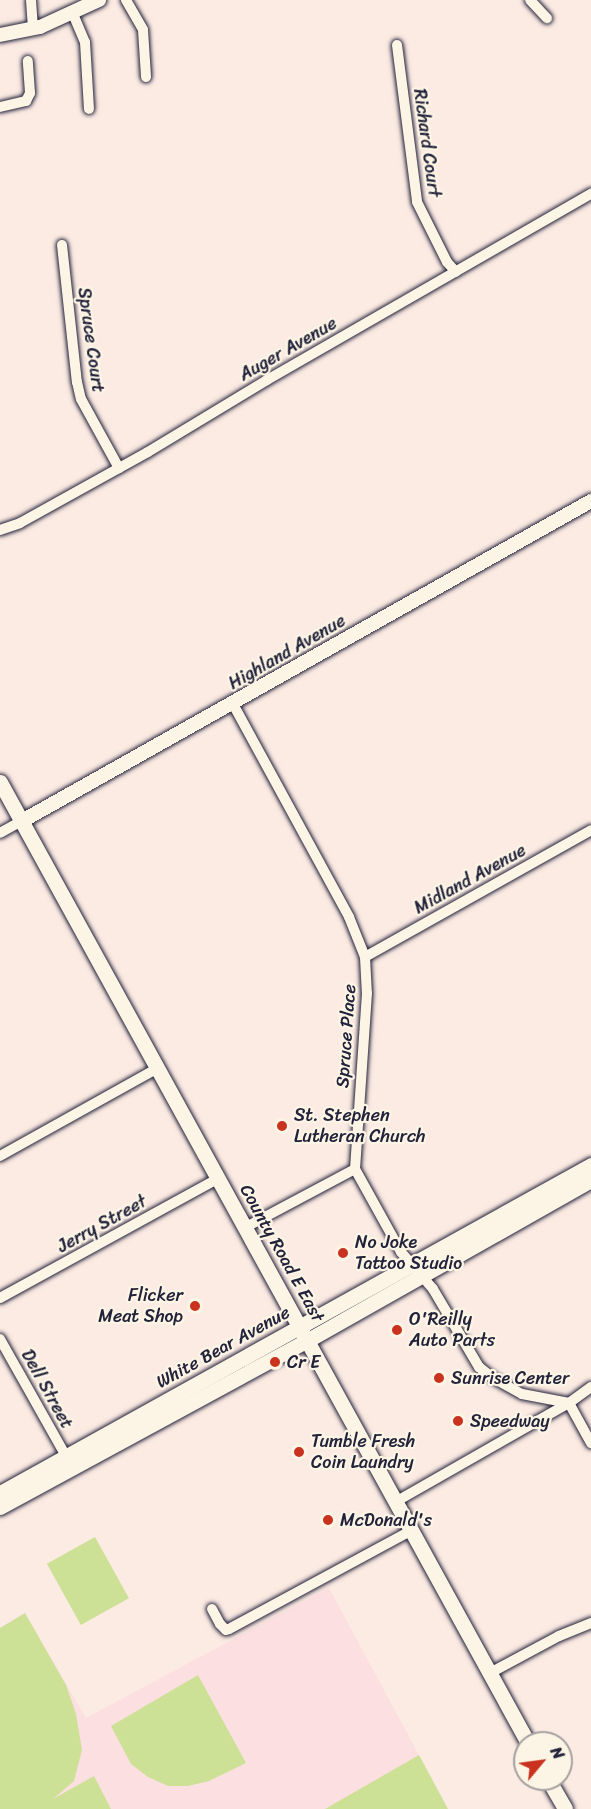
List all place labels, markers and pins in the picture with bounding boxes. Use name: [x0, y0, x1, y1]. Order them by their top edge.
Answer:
place label: St. Stephen Lutheran Church: [294, 1105, 425, 1148]
marker: St. Stephen Lutheran Church: [275, 1119, 289, 1133]
place label: No Joke Tattoo Studio: [355, 1232, 462, 1274]
marker: No Joke Tattoo Studio: [336, 1246, 350, 1260]
place label: Flicker Meat Shop: [98, 1285, 183, 1328]
marker: Flicker Meat Shop: [188, 1299, 202, 1313]
place label: O'Reilly Auto Parts: [409, 1309, 495, 1352]
marker: O'Reilly Auto Parts: [390, 1323, 404, 1337]
place label: Cr E: [287, 1351, 320, 1373]
marker: Cr E: [268, 1355, 282, 1369]
place label: Sunrise Center: [451, 1367, 569, 1389]
marker: Sunrise Center: [432, 1371, 446, 1385]
place label: Speedway: [470, 1410, 550, 1432]
marker: Speedway: [451, 1414, 465, 1428]
place label: Tumble Fresh Coin Laundry: [311, 1431, 416, 1474]
marker: Tumble Fresh Coin Laundry: [292, 1445, 306, 1459]
place label: McDonald's: [340, 1509, 432, 1531]
marker: McDonald's: [321, 1513, 335, 1527]

